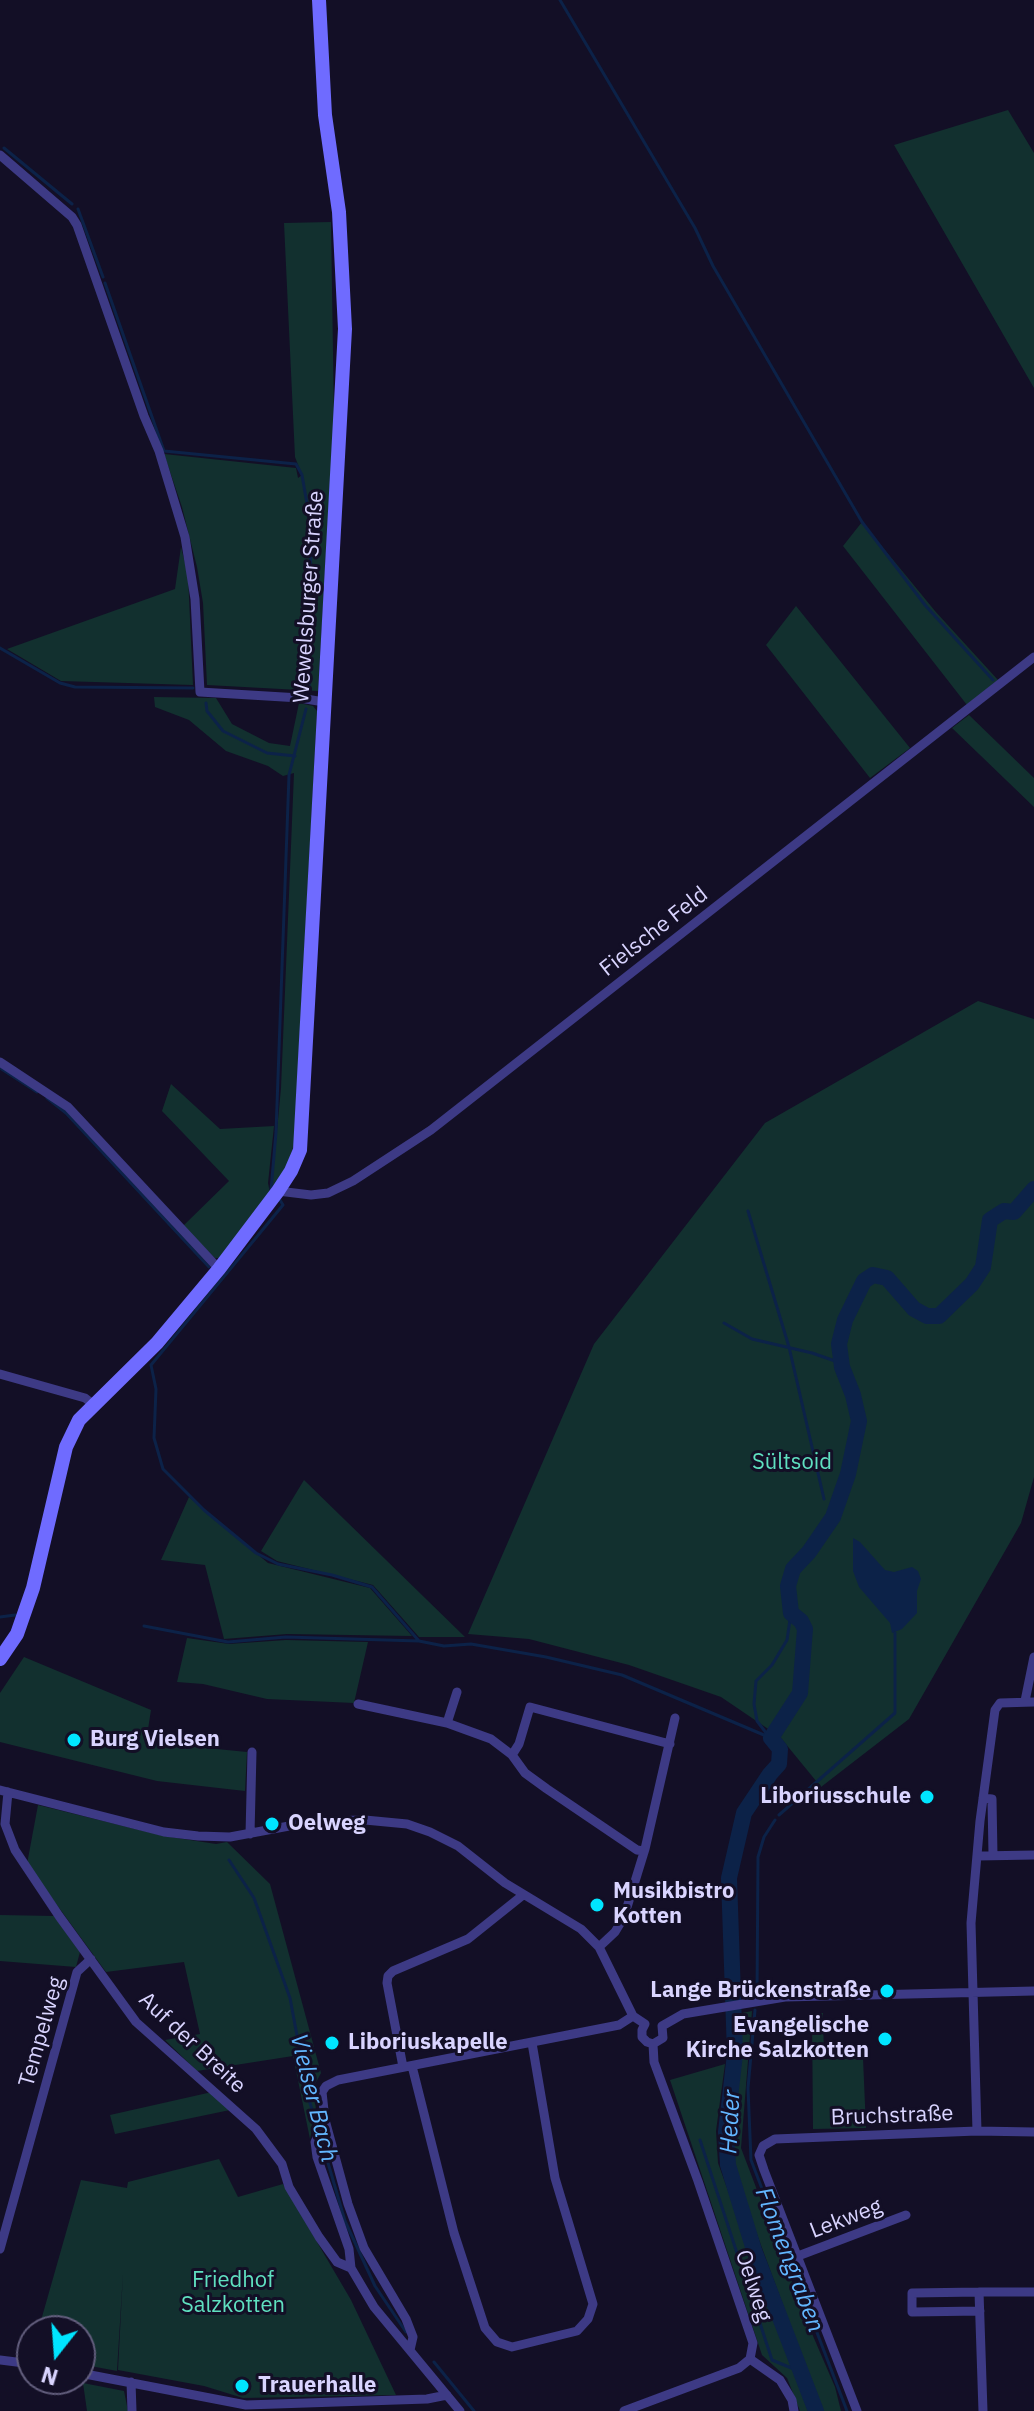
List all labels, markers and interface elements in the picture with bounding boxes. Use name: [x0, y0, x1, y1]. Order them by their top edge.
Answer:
street label: Wewelsburger Straße: [288, 490, 330, 704]
street label: Fielsche Feld: [595, 882, 713, 982]
park label: Sültsoid: [752, 1450, 832, 1476]
place label: Burg Vielsen: [90, 1727, 220, 1753]
marker: Burg Vielsen: [65, 1731, 83, 1749]
place label: Liboriusschule: [760, 1784, 911, 1810]
marker: Liboriusschule: [918, 1788, 936, 1806]
place label: Oelweg: [288, 1811, 365, 1837]
marker: Oelweg: [263, 1815, 281, 1833]
place label: Musikbistro Kotten: [613, 1879, 734, 1930]
marker: Musikbistro Kotten: [588, 1896, 606, 1914]
street label: Tempelweg: [14, 1974, 70, 2090]
place label: Lange Brückenstraße: [650, 1978, 871, 2004]
marker: Lange Brückenstraße: [878, 1982, 896, 2000]
street label: Auf der Breite: [133, 1987, 251, 2099]
place label: Evangelische Kirche Salzkotten: [686, 2013, 869, 2064]
place label: Liboriuskapelle: [348, 2030, 508, 2056]
marker: Evangelische Kirche Salzkotten: [876, 2030, 894, 2048]
water label: Vielser Bach: [283, 2031, 343, 2165]
marker: Liboriuskapelle: [323, 2034, 341, 2052]
water label: Heder: [715, 2089, 747, 2155]
street label: Bruchstraße: [830, 2101, 954, 2131]
water label: Flomengraben: [748, 2183, 830, 2337]
street label: Lekweg: [806, 2193, 886, 2245]
street label: Oelweg: [729, 2247, 777, 2325]
park label: Friedhof Salzkotten: [181, 2268, 285, 2320]
north arrow: [16, 2315, 96, 2395]
text: N: [38, 2360, 61, 2393]
place label: Trauerhalle: [258, 2373, 376, 2399]
marker: Trauerhalle: [233, 2377, 251, 2395]

